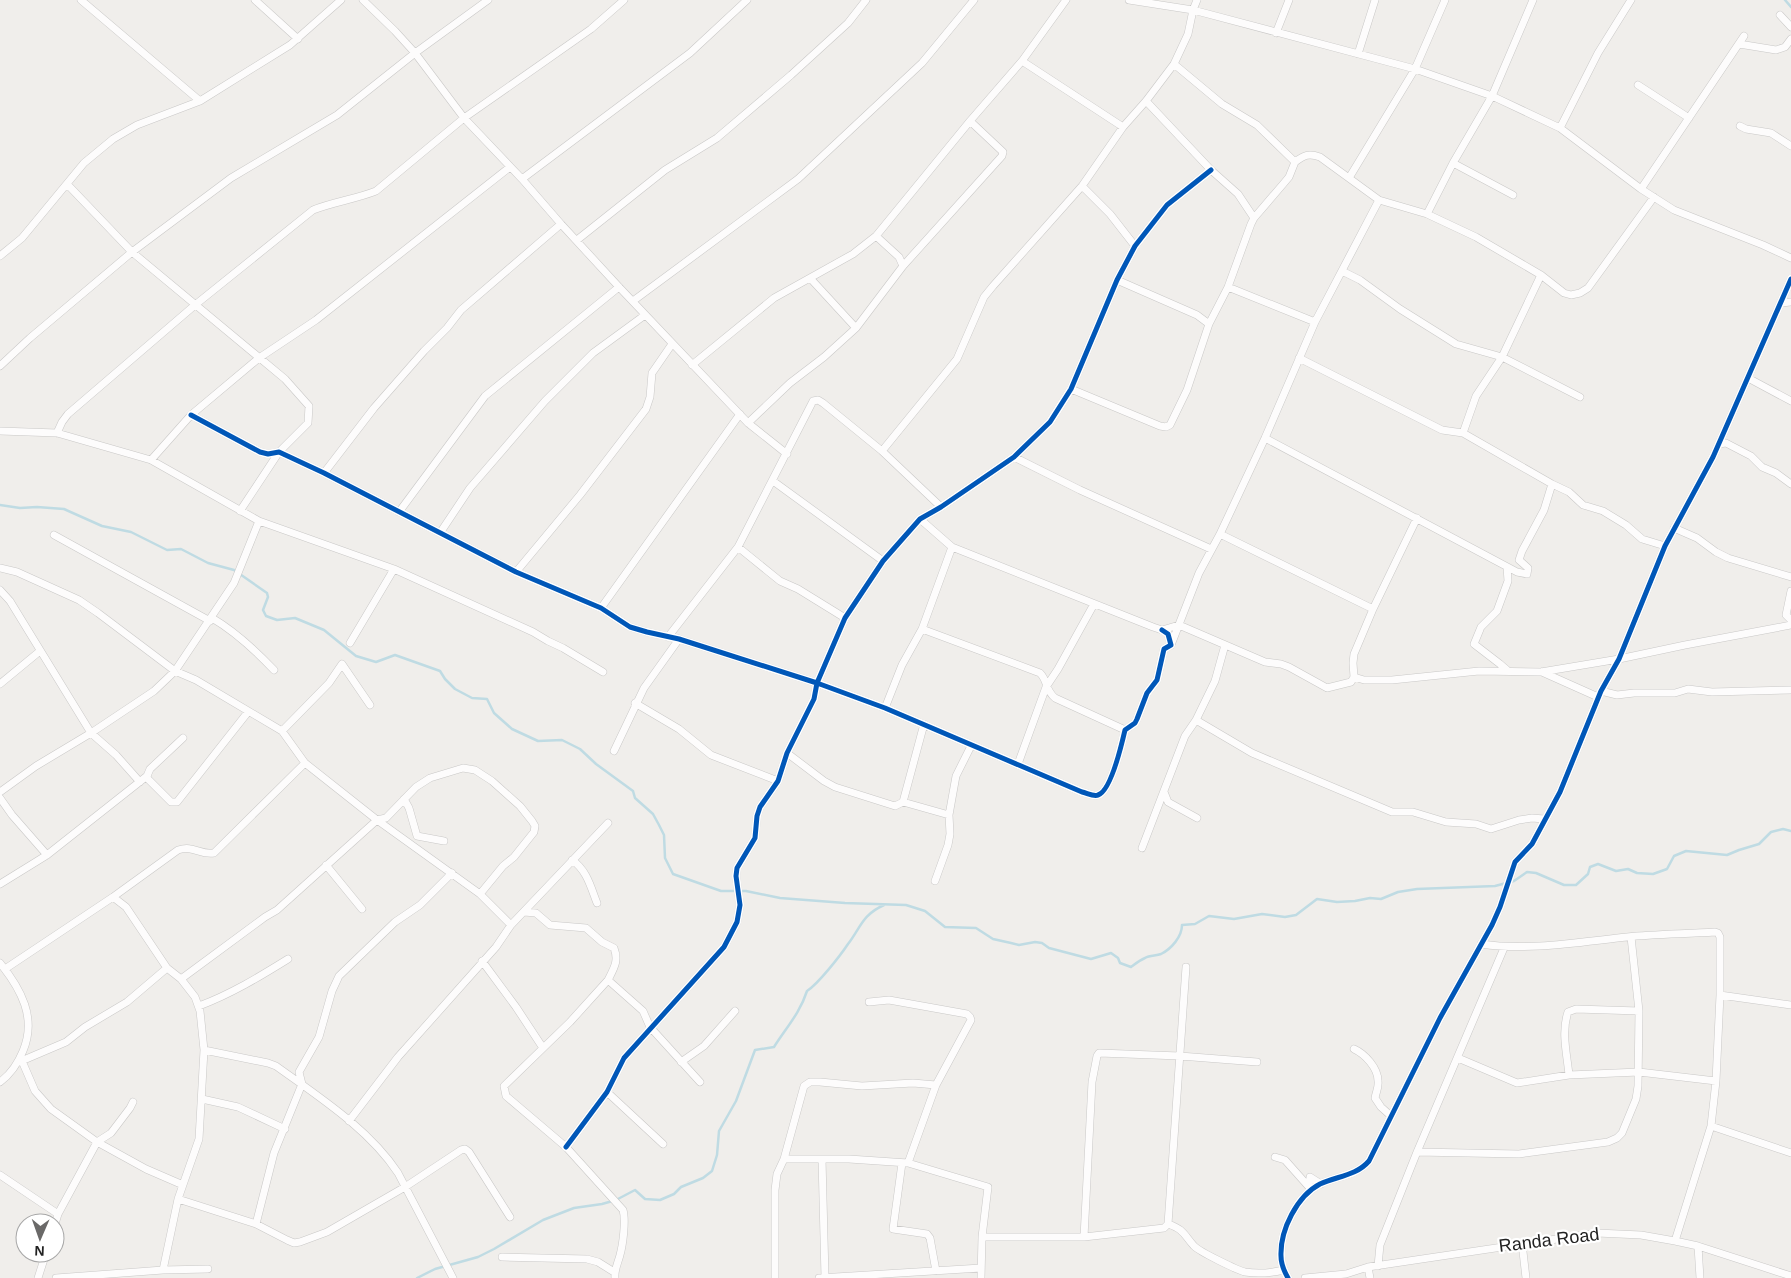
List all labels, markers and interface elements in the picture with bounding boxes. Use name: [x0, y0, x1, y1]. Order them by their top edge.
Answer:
north arrow: [15, 1213, 65, 1263]
street label: Randa Road: [1498, 1224, 1600, 1256]
text: N: [34, 1243, 45, 1259]

